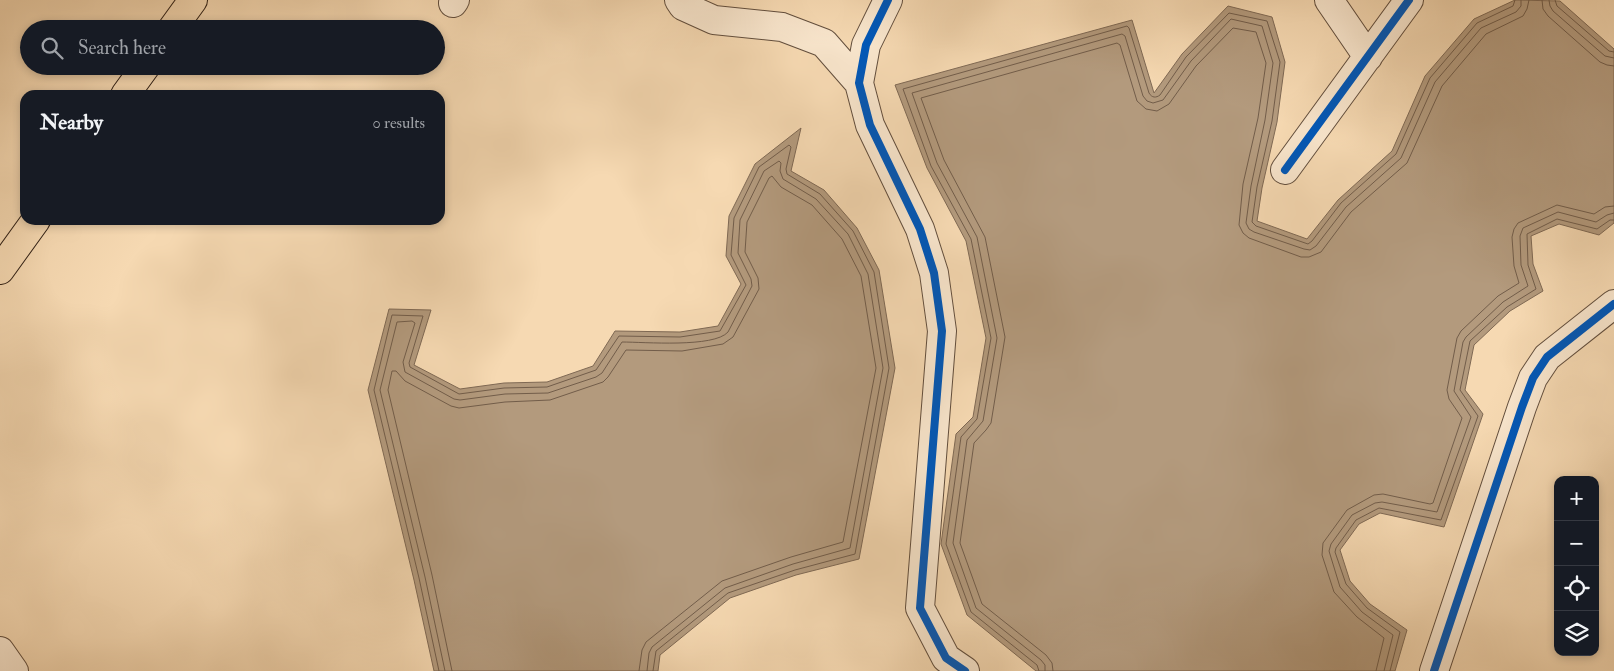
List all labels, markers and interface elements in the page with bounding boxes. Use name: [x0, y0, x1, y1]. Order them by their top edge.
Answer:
search box: [20, 20, 445, 75]
icon: search: [38, 34, 66, 62]
text: Search here: [78, 36, 166, 60]
text: Nearby: [40, 109, 103, 136]
text: 0 results: [372, 113, 425, 133]
map controls: [1554, 476, 1599, 656]
button: +: [1554, 476, 1599, 521]
button: −: [1554, 521, 1599, 566]
button: locate: [1554, 566, 1599, 611]
button: layers: [1554, 611, 1599, 656]

